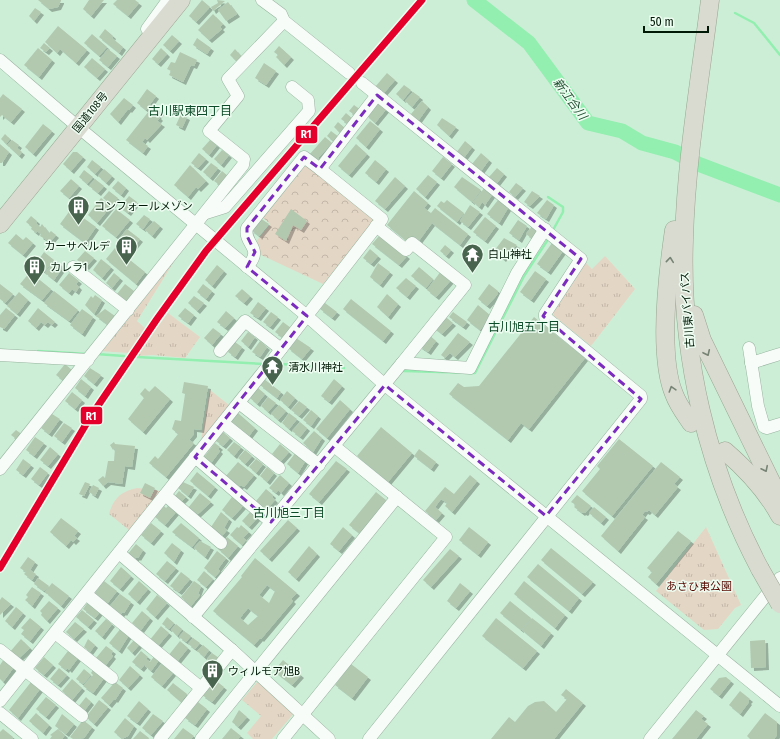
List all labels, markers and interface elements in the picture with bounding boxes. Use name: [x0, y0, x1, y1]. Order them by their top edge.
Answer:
scale bar: [644, 8, 708, 34]
text: 50 m: [650, 15, 674, 29]
water label: 新江合川: [550, 75, 591, 124]
street label: 国道108号: [70, 89, 111, 135]
district label: 古川駅東四丁目: [148, 104, 232, 118]
line badge: R1: [295, 125, 318, 144]
text: R1: [301, 128, 311, 141]
building icon: コンフォールメゾン: [65, 193, 91, 226]
place label: コンフォールメゾン: [94, 200, 193, 213]
building icon: カーサベルデ: [113, 233, 139, 266]
place label: カーサベルデ: [44, 240, 110, 253]
temple icon: 白山神社: [460, 241, 486, 274]
place label: 白山神社: [488, 248, 532, 261]
building icon: カレラ1: [22, 254, 48, 287]
one-way arrow: [666, 257, 675, 263]
place label: カレラ1: [50, 261, 87, 274]
street label: 古川東バイパス: [678, 271, 697, 349]
district label: 古川旭五丁目: [488, 320, 560, 334]
one-way arrow: [702, 348, 710, 356]
temple icon: 清水川神社: [260, 354, 286, 387]
place label: 清水川神社: [288, 361, 343, 374]
one-way arrow: [668, 386, 677, 393]
line badge: R1: [80, 406, 103, 425]
text: R1: [86, 410, 96, 423]
one-way arrow: [760, 465, 768, 472]
district label: 古川旭三丁目: [253, 506, 325, 520]
park label: あさひ東公園: [666, 580, 732, 593]
building icon: ウィルモア旭B: [200, 658, 226, 691]
place label: ウィルモア旭B: [228, 665, 300, 678]

